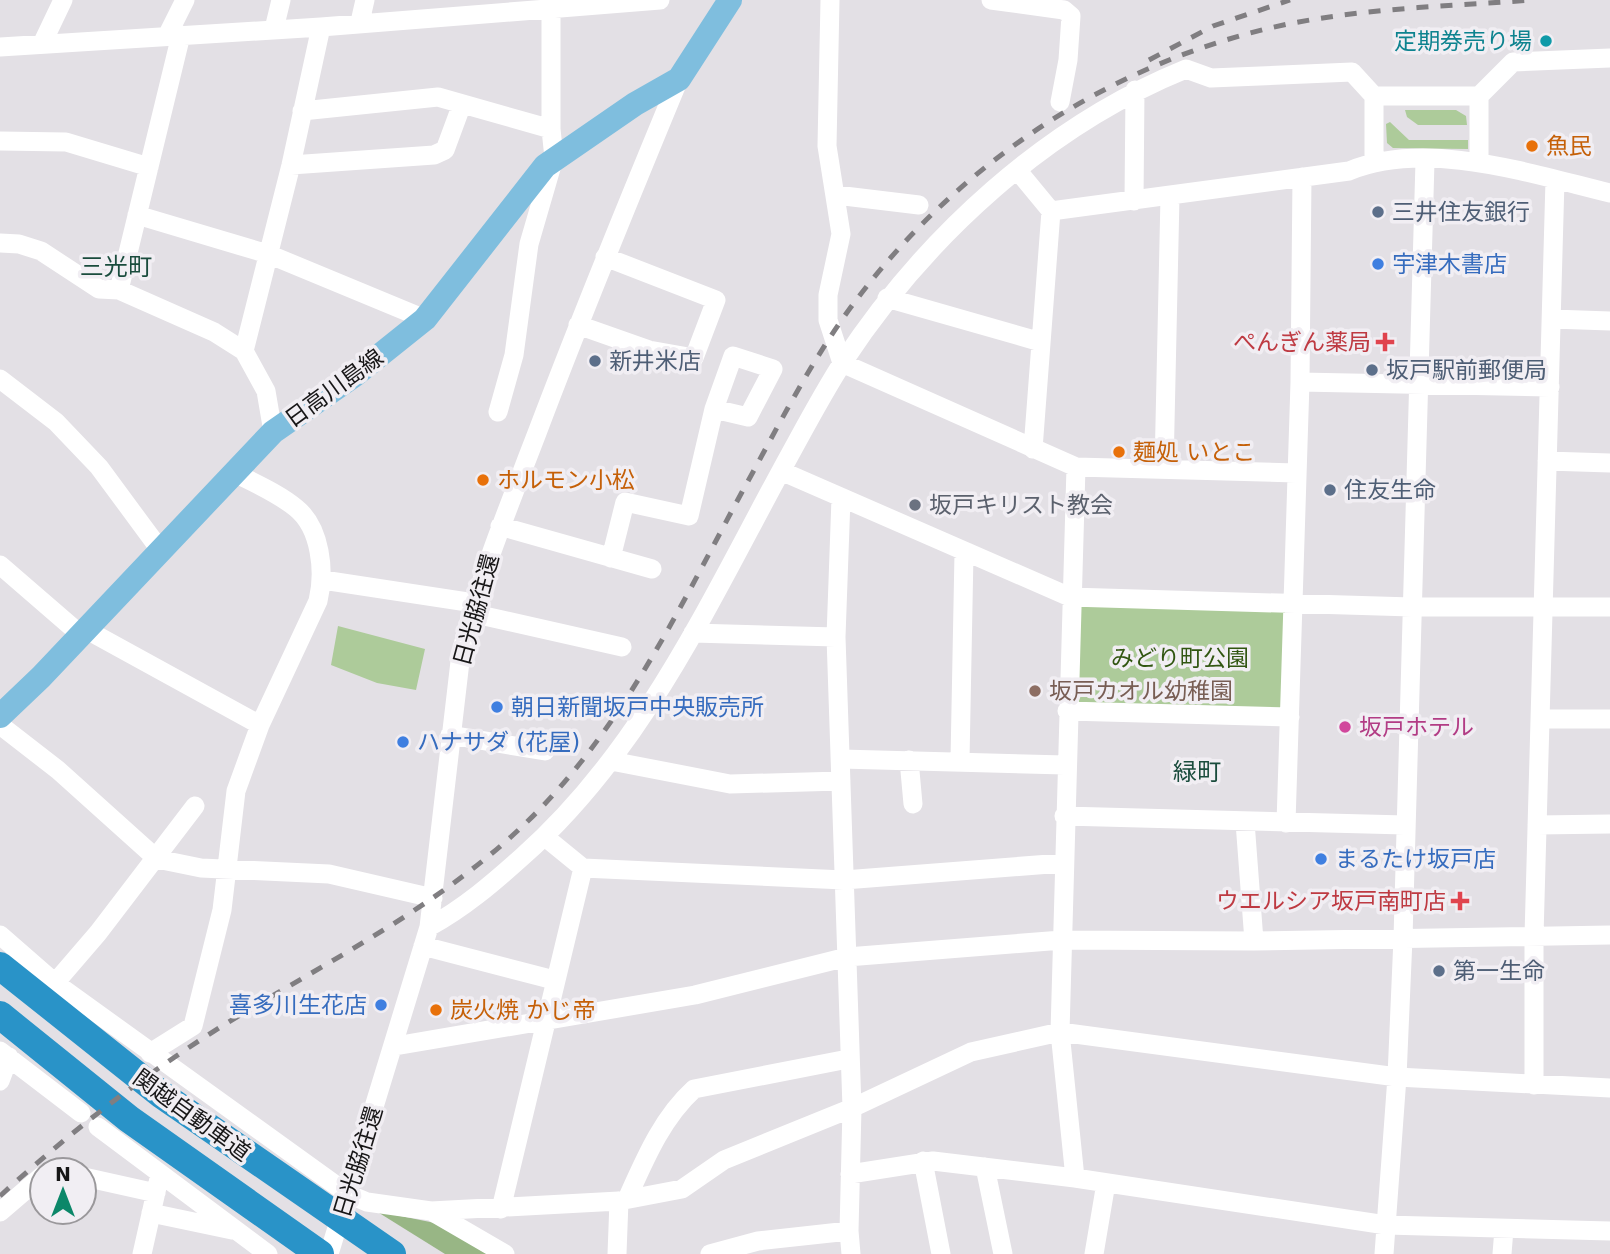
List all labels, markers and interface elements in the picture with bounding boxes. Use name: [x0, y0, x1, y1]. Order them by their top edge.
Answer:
place label: 定期券売り場: [1394, 28, 1532, 54]
marker: 定期券売り場: [1538, 33, 1554, 49]
place label: 魚民: [1546, 133, 1592, 159]
marker: 魚民: [1524, 138, 1540, 154]
place label: 三井住友銀行: [1392, 199, 1530, 225]
marker: 三井住友銀行: [1370, 204, 1386, 220]
place label: 宇津木書店: [1392, 251, 1507, 277]
district label: 三光町: [80, 253, 152, 281]
marker: 宇津木書店: [1370, 256, 1386, 272]
place label: ぺんぎん薬局: [1233, 329, 1371, 355]
marker: ぺんぎん薬局: [1377, 334, 1393, 350]
street label: 日高川島線: [280, 344, 388, 432]
place label: 新井米店: [609, 348, 701, 374]
marker: 新井米店: [587, 353, 603, 369]
place label: 坂戸駅前郵便局: [1386, 357, 1547, 383]
marker: 坂戸駅前郵便局: [1364, 362, 1380, 378]
place label: 麺処 いとこ: [1133, 439, 1255, 465]
marker: 麺処 いとこ: [1111, 444, 1127, 460]
place label: ホルモン小松: [497, 467, 635, 493]
marker: ホルモン小松: [475, 472, 491, 488]
place label: 住友生命: [1344, 477, 1436, 503]
marker: 住友生命: [1322, 482, 1338, 498]
place label: 坂戸キリスト教会: [929, 492, 1113, 518]
marker: 坂戸キリスト教会: [907, 497, 923, 513]
street label: 日光脇往還: [449, 551, 503, 669]
park label: みどり町公園: [1111, 645, 1249, 671]
place label: 坂戸カオル幼稚園: [1049, 678, 1233, 704]
marker: 坂戸カオル幼稚園: [1027, 683, 1043, 699]
place label: 朝日新聞坂戸中央販売所: [511, 694, 764, 720]
marker: 朝日新聞坂戸中央販売所: [489, 699, 505, 715]
place label: 坂戸ホテル: [1359, 714, 1474, 740]
marker: 坂戸ホテル: [1337, 719, 1353, 735]
place label: ハナサダ (花屋): [417, 729, 580, 755]
marker: ハナサダ (花屋): [395, 734, 411, 750]
district label: 緑町: [1173, 758, 1221, 786]
place label: まるたけ坂戸店: [1335, 846, 1496, 872]
marker: まるたけ坂戸店: [1313, 851, 1329, 867]
place label: ウエルシア坂戸南町店: [1216, 888, 1446, 914]
marker: ウエルシア坂戸南町店: [1452, 893, 1468, 909]
place label: 第一生命: [1453, 958, 1545, 984]
marker: 第一生命: [1431, 963, 1447, 979]
place label: 喜多川生花店: [229, 992, 367, 1018]
marker: 喜多川生花店: [373, 997, 389, 1013]
place label: 炭火焼 かじ帝: [450, 997, 595, 1023]
marker: 炭火焼 かじ帝: [428, 1002, 444, 1018]
street label: 関越自動車道: [129, 1064, 255, 1166]
street label: 日光脇往還: [329, 1103, 387, 1221]
north arrow: [28, 1156, 98, 1226]
text: N: [55, 1163, 71, 1185]

